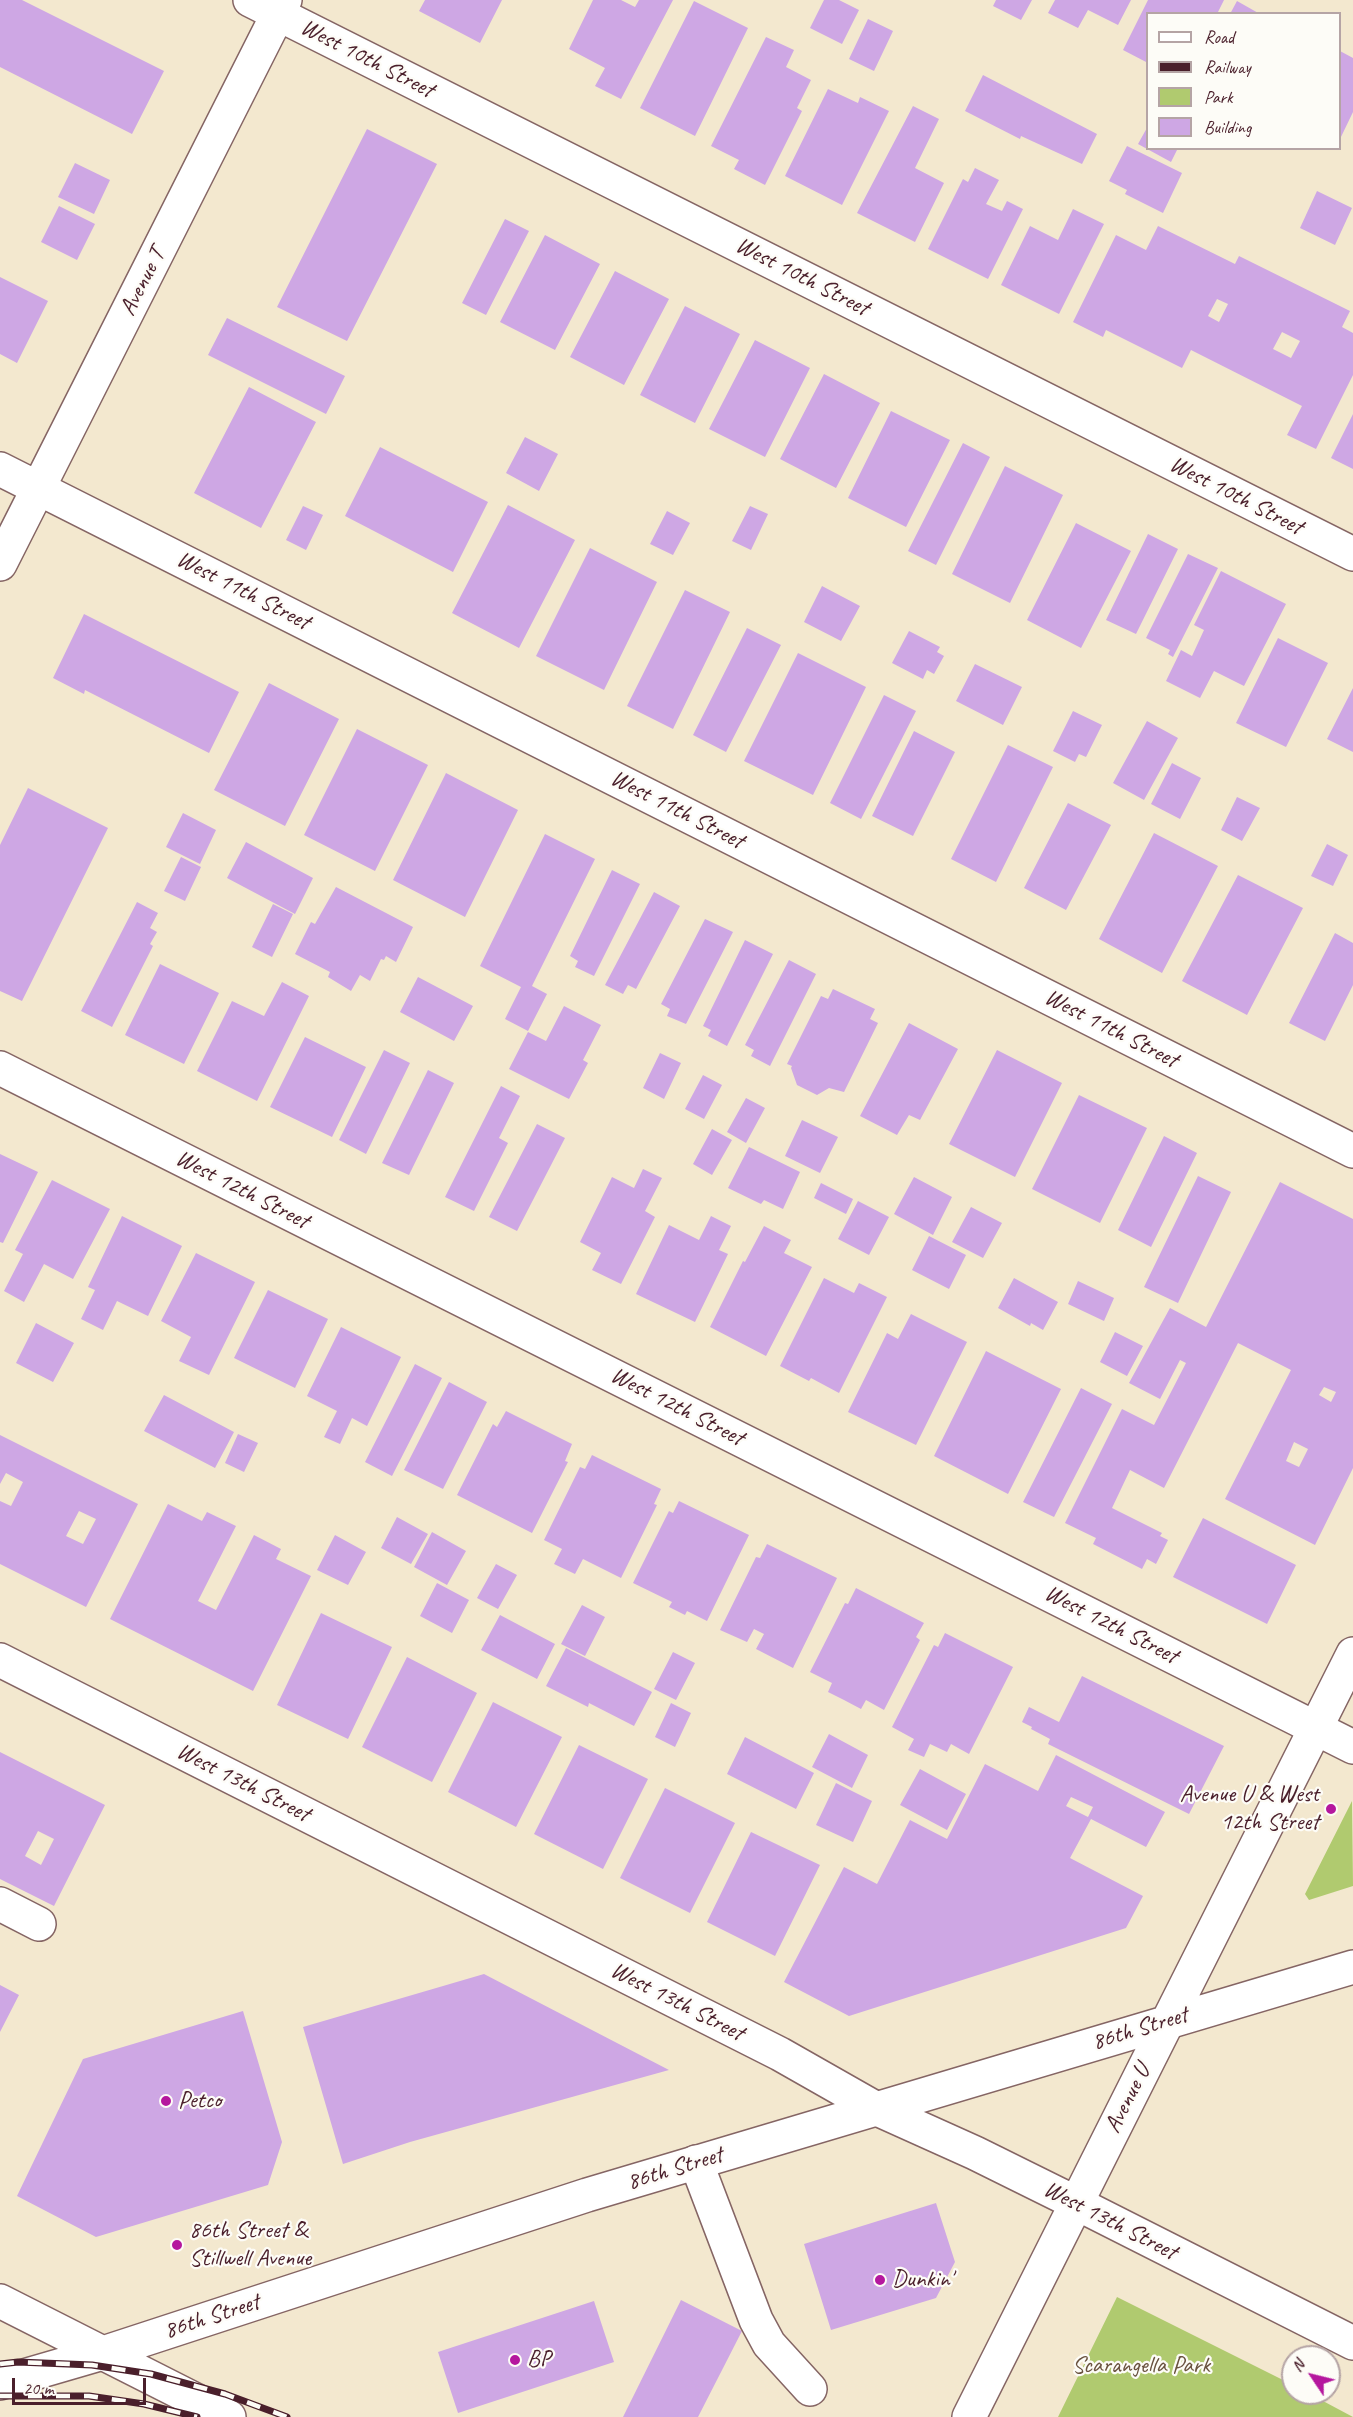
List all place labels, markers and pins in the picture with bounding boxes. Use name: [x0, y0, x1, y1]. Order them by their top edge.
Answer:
place label: Avenue U & West 12th Street: [1180, 1781, 1319, 1837]
marker: Avenue U & West 12th Street: [1324, 1802, 1338, 1816]
place label: Petco: [178, 2087, 221, 2115]
marker: Petco: [159, 2094, 173, 2108]
place label: 86th Street & Stillwell Avenue: [189, 2217, 311, 2273]
marker: 86th Street & Stillwell Avenue: [170, 2238, 184, 2252]
place label: Dunkin': [892, 2266, 952, 2294]
marker: Dunkin': [873, 2273, 887, 2287]
place label: BP: [527, 2346, 551, 2374]
marker: BP: [508, 2353, 522, 2367]

